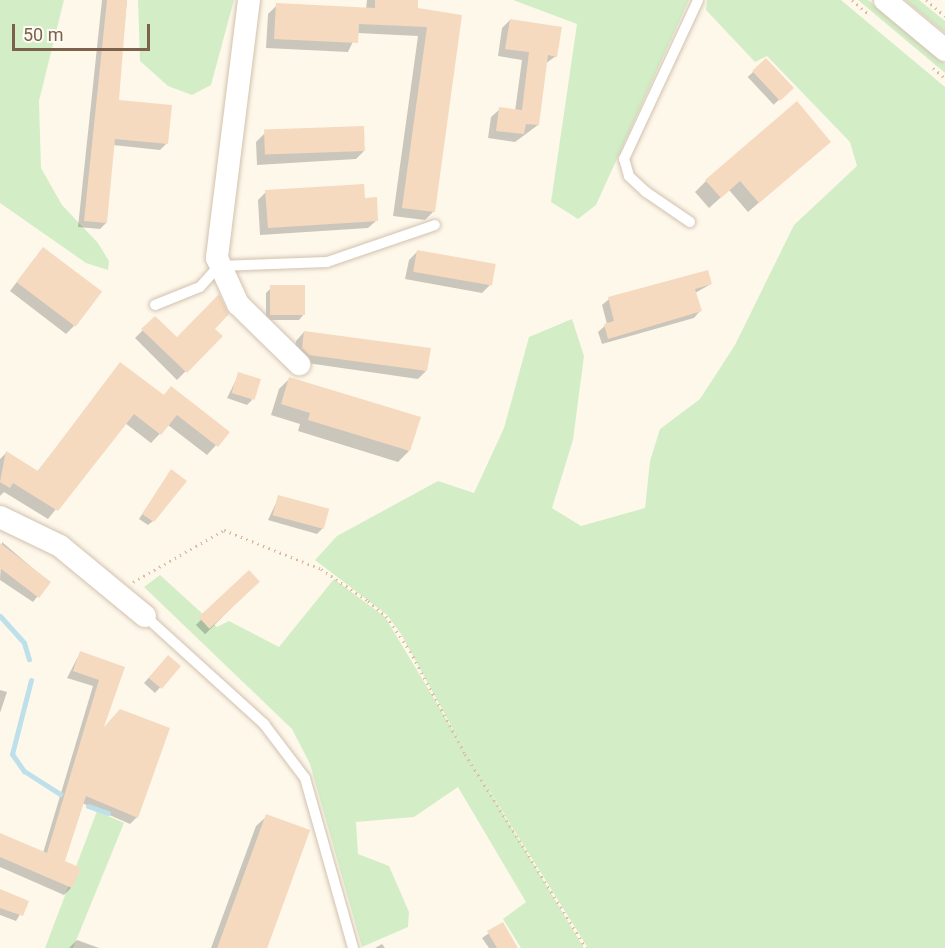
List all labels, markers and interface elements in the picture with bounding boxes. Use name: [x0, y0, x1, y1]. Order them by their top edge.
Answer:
scale bar: [15, 12, 153, 50]
text: 50 m: [23, 24, 63, 45]

